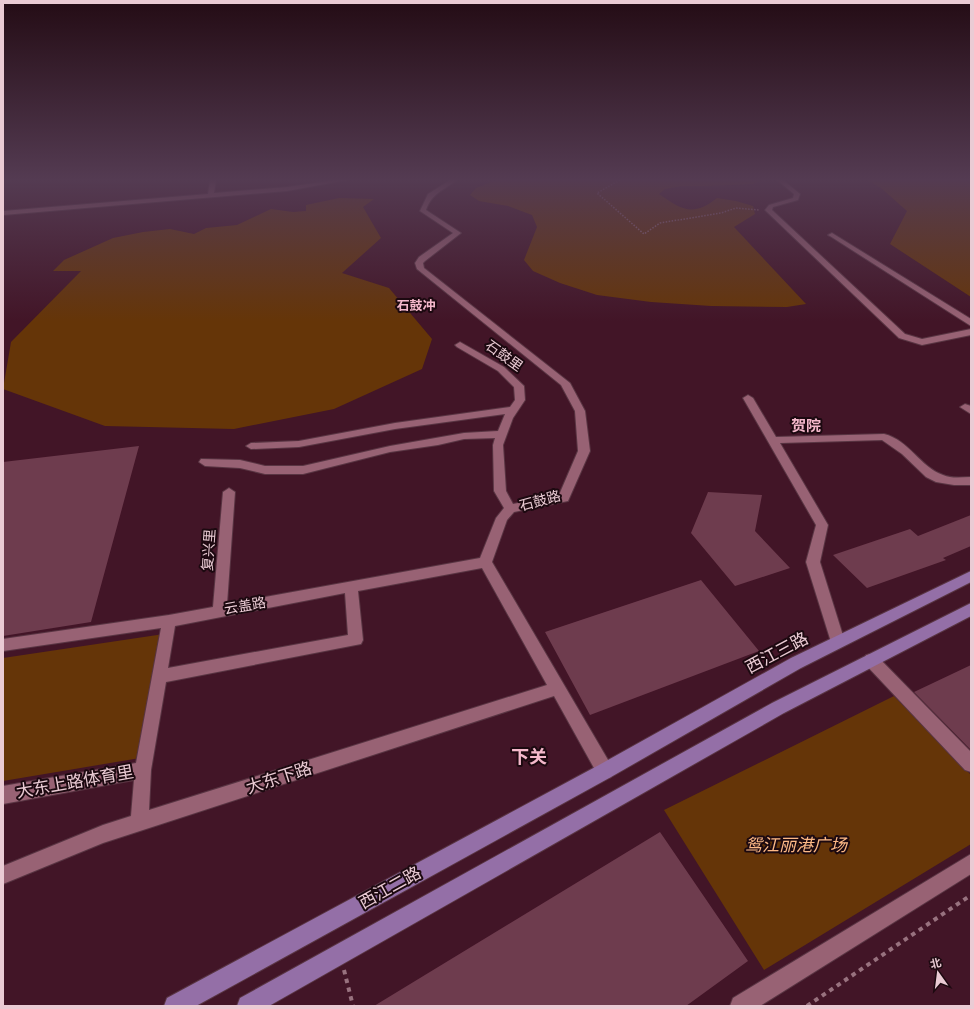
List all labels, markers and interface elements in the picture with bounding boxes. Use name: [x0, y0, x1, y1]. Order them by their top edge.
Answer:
district label: 石鼓冲: [396, 298, 436, 313]
street label: 石鼓里: [482, 337, 526, 375]
district label: 贺院: [791, 417, 821, 435]
street label: 石鼓路: [518, 487, 562, 515]
street label: 复兴里: [199, 528, 219, 572]
street label: 云盖路: [223, 594, 267, 618]
street label: 西江三路: [742, 628, 812, 678]
district label: 下关: [511, 746, 547, 768]
street label: 大东下路: [243, 758, 315, 798]
street label: 大东上路体育里: [15, 761, 135, 803]
park label: 鸳江丽港广场: [745, 835, 849, 856]
street label: 西江二路: [355, 862, 425, 914]
north arrow: [918, 953, 958, 993]
text: 北: [929, 956, 943, 971]

